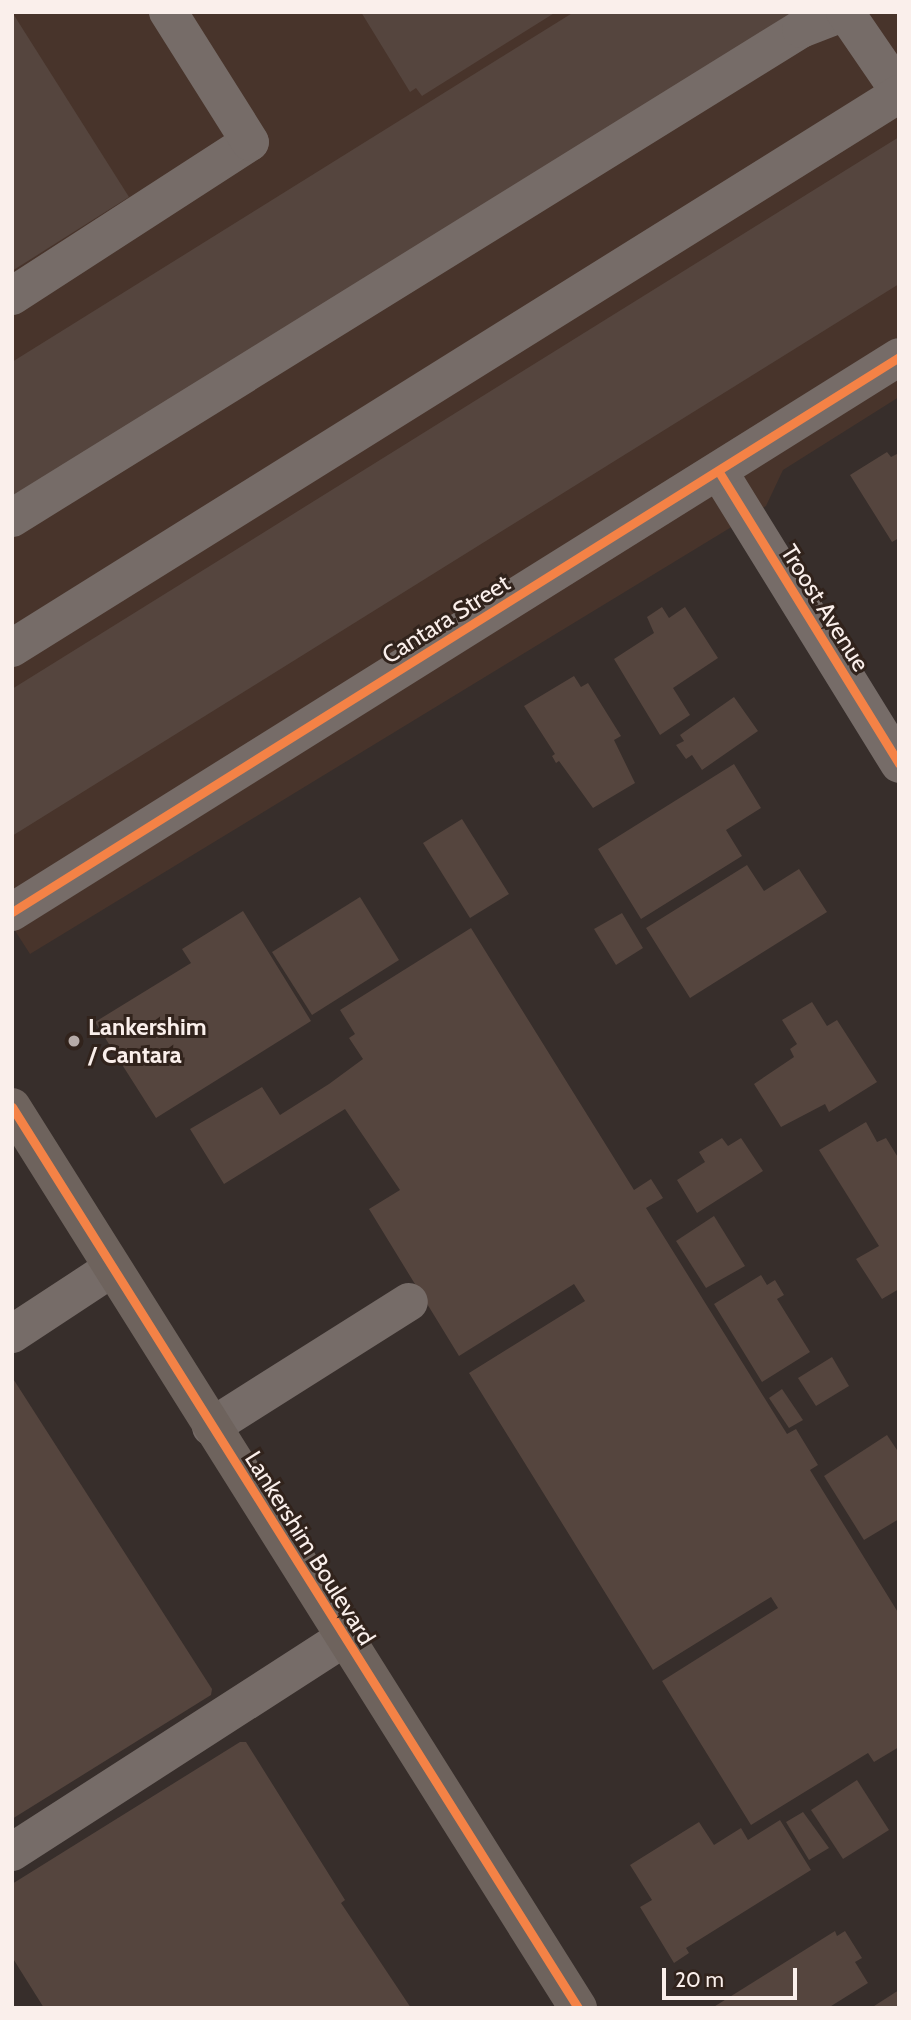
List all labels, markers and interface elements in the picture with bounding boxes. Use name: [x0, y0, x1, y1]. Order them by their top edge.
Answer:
street label: Troost Avenue: [775, 539, 875, 677]
street label: Cantara Street: [377, 568, 515, 670]
place label: Lankershim / Cantara: [88, 1013, 207, 1069]
marker: Lankershim / Cantara: [66, 1033, 82, 1049]
street label: Lankershim Boulevard: [239, 1446, 381, 1650]
scale bar: [666, 1954, 801, 1998]
text: 20 m: [675, 1967, 724, 1992]

